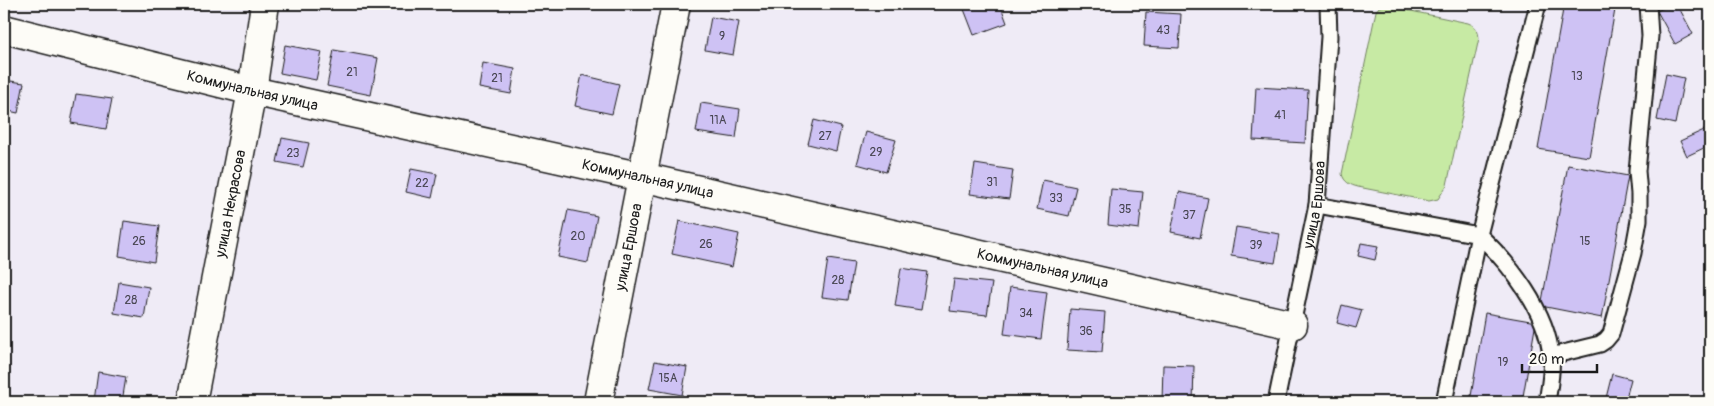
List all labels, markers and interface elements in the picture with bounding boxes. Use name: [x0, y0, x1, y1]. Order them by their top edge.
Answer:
house number: 43: [1156, 23, 1170, 38]
house number: 9: [719, 29, 725, 44]
house number: 21: [346, 65, 358, 80]
street label: Коммунальная улица: [185, 66, 320, 115]
house number: 13: [1571, 69, 1583, 84]
house number: 21: [491, 71, 503, 86]
house number: 41: [1274, 108, 1286, 123]
house number: 11А: [709, 113, 727, 128]
house number: 27: [818, 129, 832, 144]
house number: 29: [870, 145, 882, 160]
house number: 23: [286, 146, 300, 161]
street label: улица Некрасова: [210, 148, 250, 260]
street label: Коммунальная улица: [580, 155, 715, 202]
street label: улица Ершова: [1298, 160, 1330, 252]
house number: 31: [986, 175, 998, 190]
house number: 22: [415, 176, 429, 191]
house number: 33: [1049, 191, 1063, 206]
street label: улица Ершова: [610, 202, 646, 293]
house number: 35: [1118, 202, 1132, 217]
house number: 37: [1182, 208, 1196, 223]
house number: 20: [571, 229, 585, 244]
house number: 26: [132, 234, 146, 249]
house number: 15: [1579, 234, 1591, 249]
house number: 26: [699, 237, 713, 252]
house number: 39: [1250, 238, 1262, 253]
street label: Коммунальная улица: [975, 244, 1110, 292]
house number: 28: [832, 273, 844, 288]
house number: 28: [125, 293, 137, 308]
house number: 34: [1019, 306, 1033, 321]
house number: 36: [1079, 324, 1093, 339]
scale bar: [1522, 341, 1596, 373]
text: 20 m: [1529, 350, 1564, 369]
house number: 19: [1498, 355, 1508, 370]
house number: 15А: [659, 371, 678, 386]

